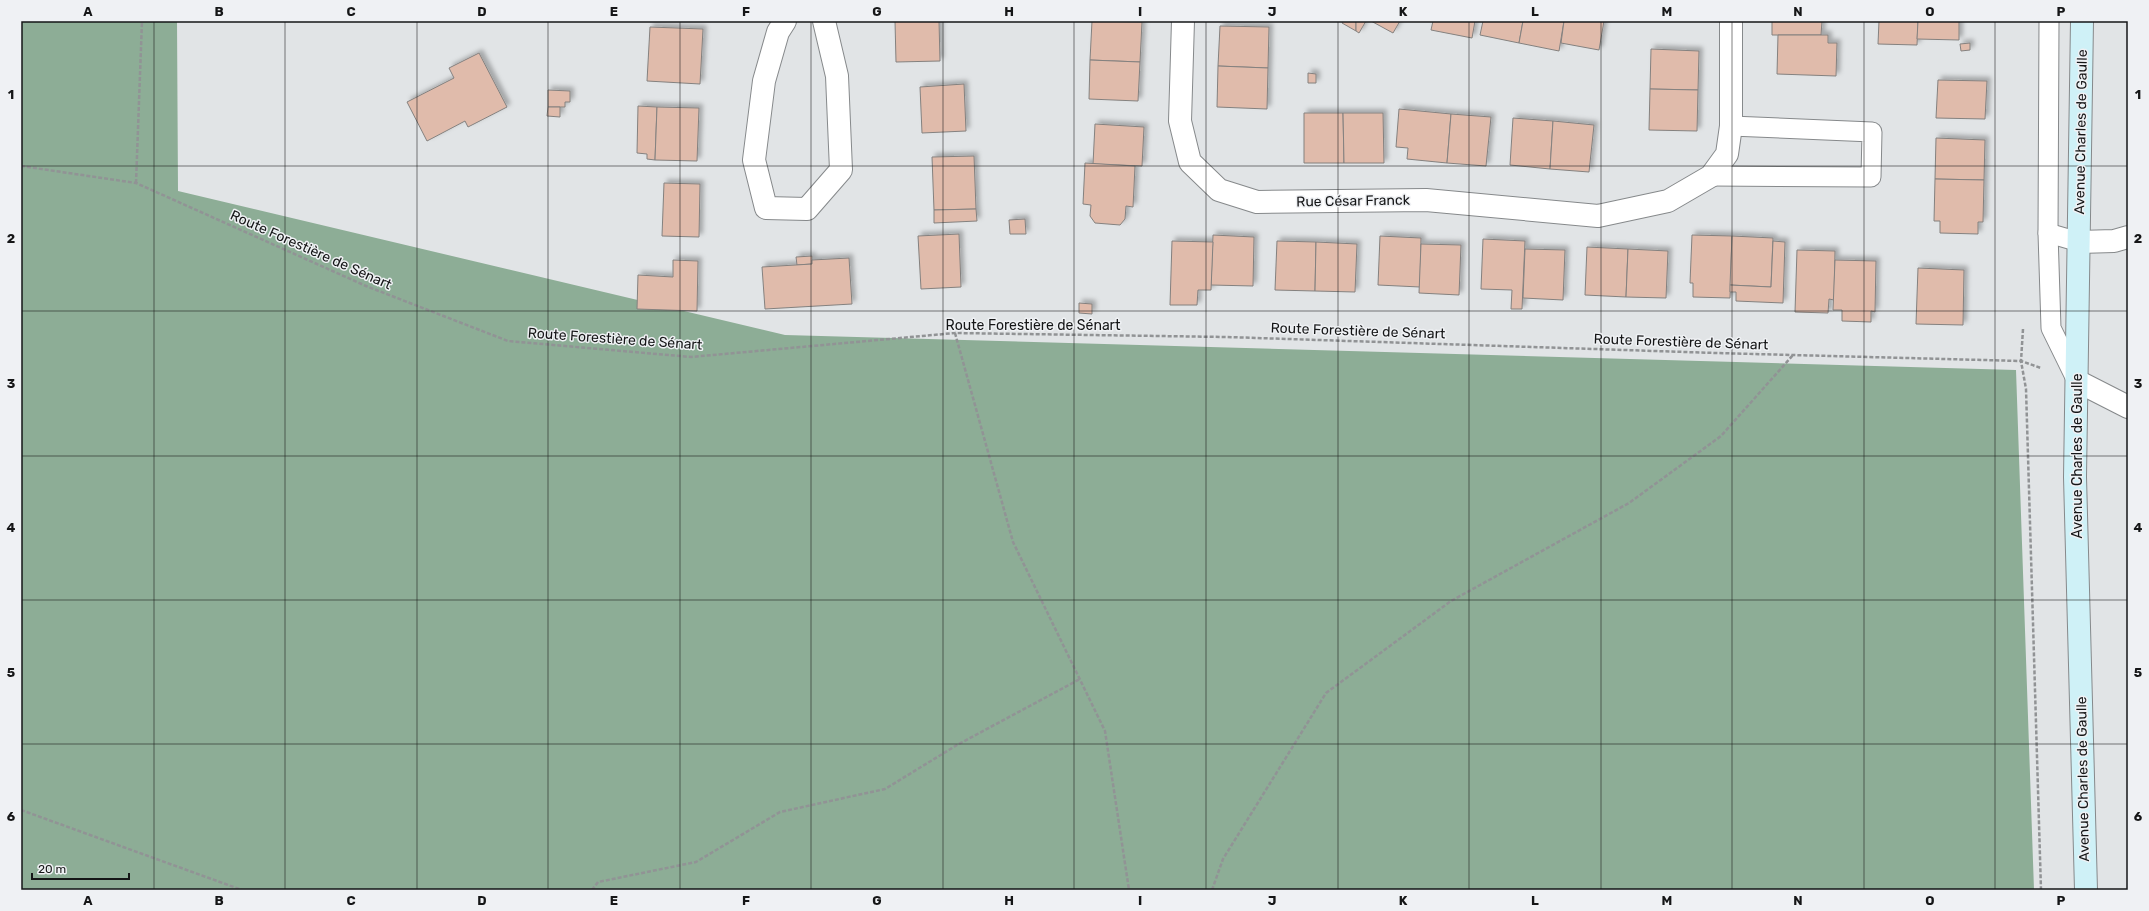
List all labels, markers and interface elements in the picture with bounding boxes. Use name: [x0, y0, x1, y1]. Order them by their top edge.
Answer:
text: A: [83, 4, 93, 19]
text: B: [214, 4, 224, 19]
text: C: [346, 4, 356, 19]
text: D: [477, 4, 487, 19]
text: E: [610, 4, 618, 19]
text: F: [742, 4, 750, 19]
text: G: [872, 4, 882, 19]
text: H: [1004, 4, 1014, 19]
text: I: [1138, 4, 1142, 19]
text: J: [1268, 4, 1276, 19]
text: K: [1399, 4, 1408, 19]
text: L: [1531, 4, 1539, 19]
text: M: [1662, 4, 1672, 19]
text: N: [1793, 4, 1803, 19]
text: O: [1925, 4, 1935, 19]
text: P: [2057, 4, 2066, 19]
street label: Avenue Charles de Gaulle: [2071, 49, 2091, 215]
text: 1: [8, 87, 14, 102]
text: 1: [2135, 87, 2141, 102]
street label: Rue César Franck: [1296, 191, 1411, 210]
street label: Route Forestière de Sénart: [228, 207, 395, 294]
text: 2: [7, 231, 15, 246]
text: 2: [2134, 231, 2142, 246]
street label: Route Forestière de Sénart: [946, 317, 1121, 334]
street label: Route Forestière de Sénart: [1270, 319, 1446, 343]
street label: Route Forestière de Sénart: [527, 324, 703, 354]
street label: Route Forestière de Sénart: [1593, 330, 1769, 354]
street label: Avenue Charles de Gaulle: [2069, 373, 2086, 539]
text: 3: [7, 376, 16, 391]
text: 3: [2134, 376, 2143, 391]
text: 4: [7, 520, 16, 535]
text: 4: [2134, 520, 2143, 535]
text: 5: [7, 665, 15, 680]
text: 5: [2134, 665, 2142, 680]
street label: Avenue Charles de Gaulle: [2073, 696, 2093, 862]
text: 6: [7, 809, 16, 824]
text: 6: [2134, 809, 2143, 824]
scale bar: [32, 855, 129, 881]
text: 20 m: [38, 862, 66, 876]
text: A: [83, 893, 93, 908]
text: B: [214, 893, 224, 908]
text: C: [346, 893, 356, 908]
text: D: [477, 893, 487, 908]
text: E: [610, 893, 618, 908]
text: F: [742, 893, 750, 908]
text: G: [872, 893, 882, 908]
text: H: [1004, 893, 1014, 908]
text: I: [1138, 893, 1142, 908]
text: J: [1268, 893, 1276, 908]
text: K: [1399, 893, 1408, 908]
text: L: [1531, 893, 1539, 908]
text: M: [1662, 893, 1672, 908]
text: N: [1793, 893, 1803, 908]
text: O: [1925, 893, 1935, 908]
text: P: [2057, 893, 2066, 908]

